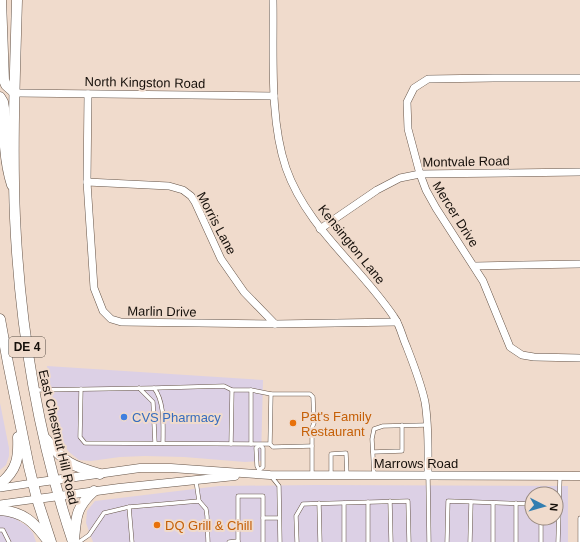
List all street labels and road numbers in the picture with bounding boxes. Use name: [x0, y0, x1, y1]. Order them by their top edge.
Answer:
street label: North Kingston Road: [85, 74, 205, 91]
street label: Montvale Road: [422, 153, 510, 170]
street label: Mercer Drive: [430, 179, 482, 250]
street label: Morris Lane: [194, 189, 239, 257]
street label: Kensington Lane: [315, 202, 388, 287]
street label: Marlin Drive: [127, 303, 197, 320]
road number: DE 4: [9, 337, 45, 357]
street label: East Chestnut Hill Road: [36, 368, 81, 506]
street label: Marrows Road: [374, 456, 458, 471]

